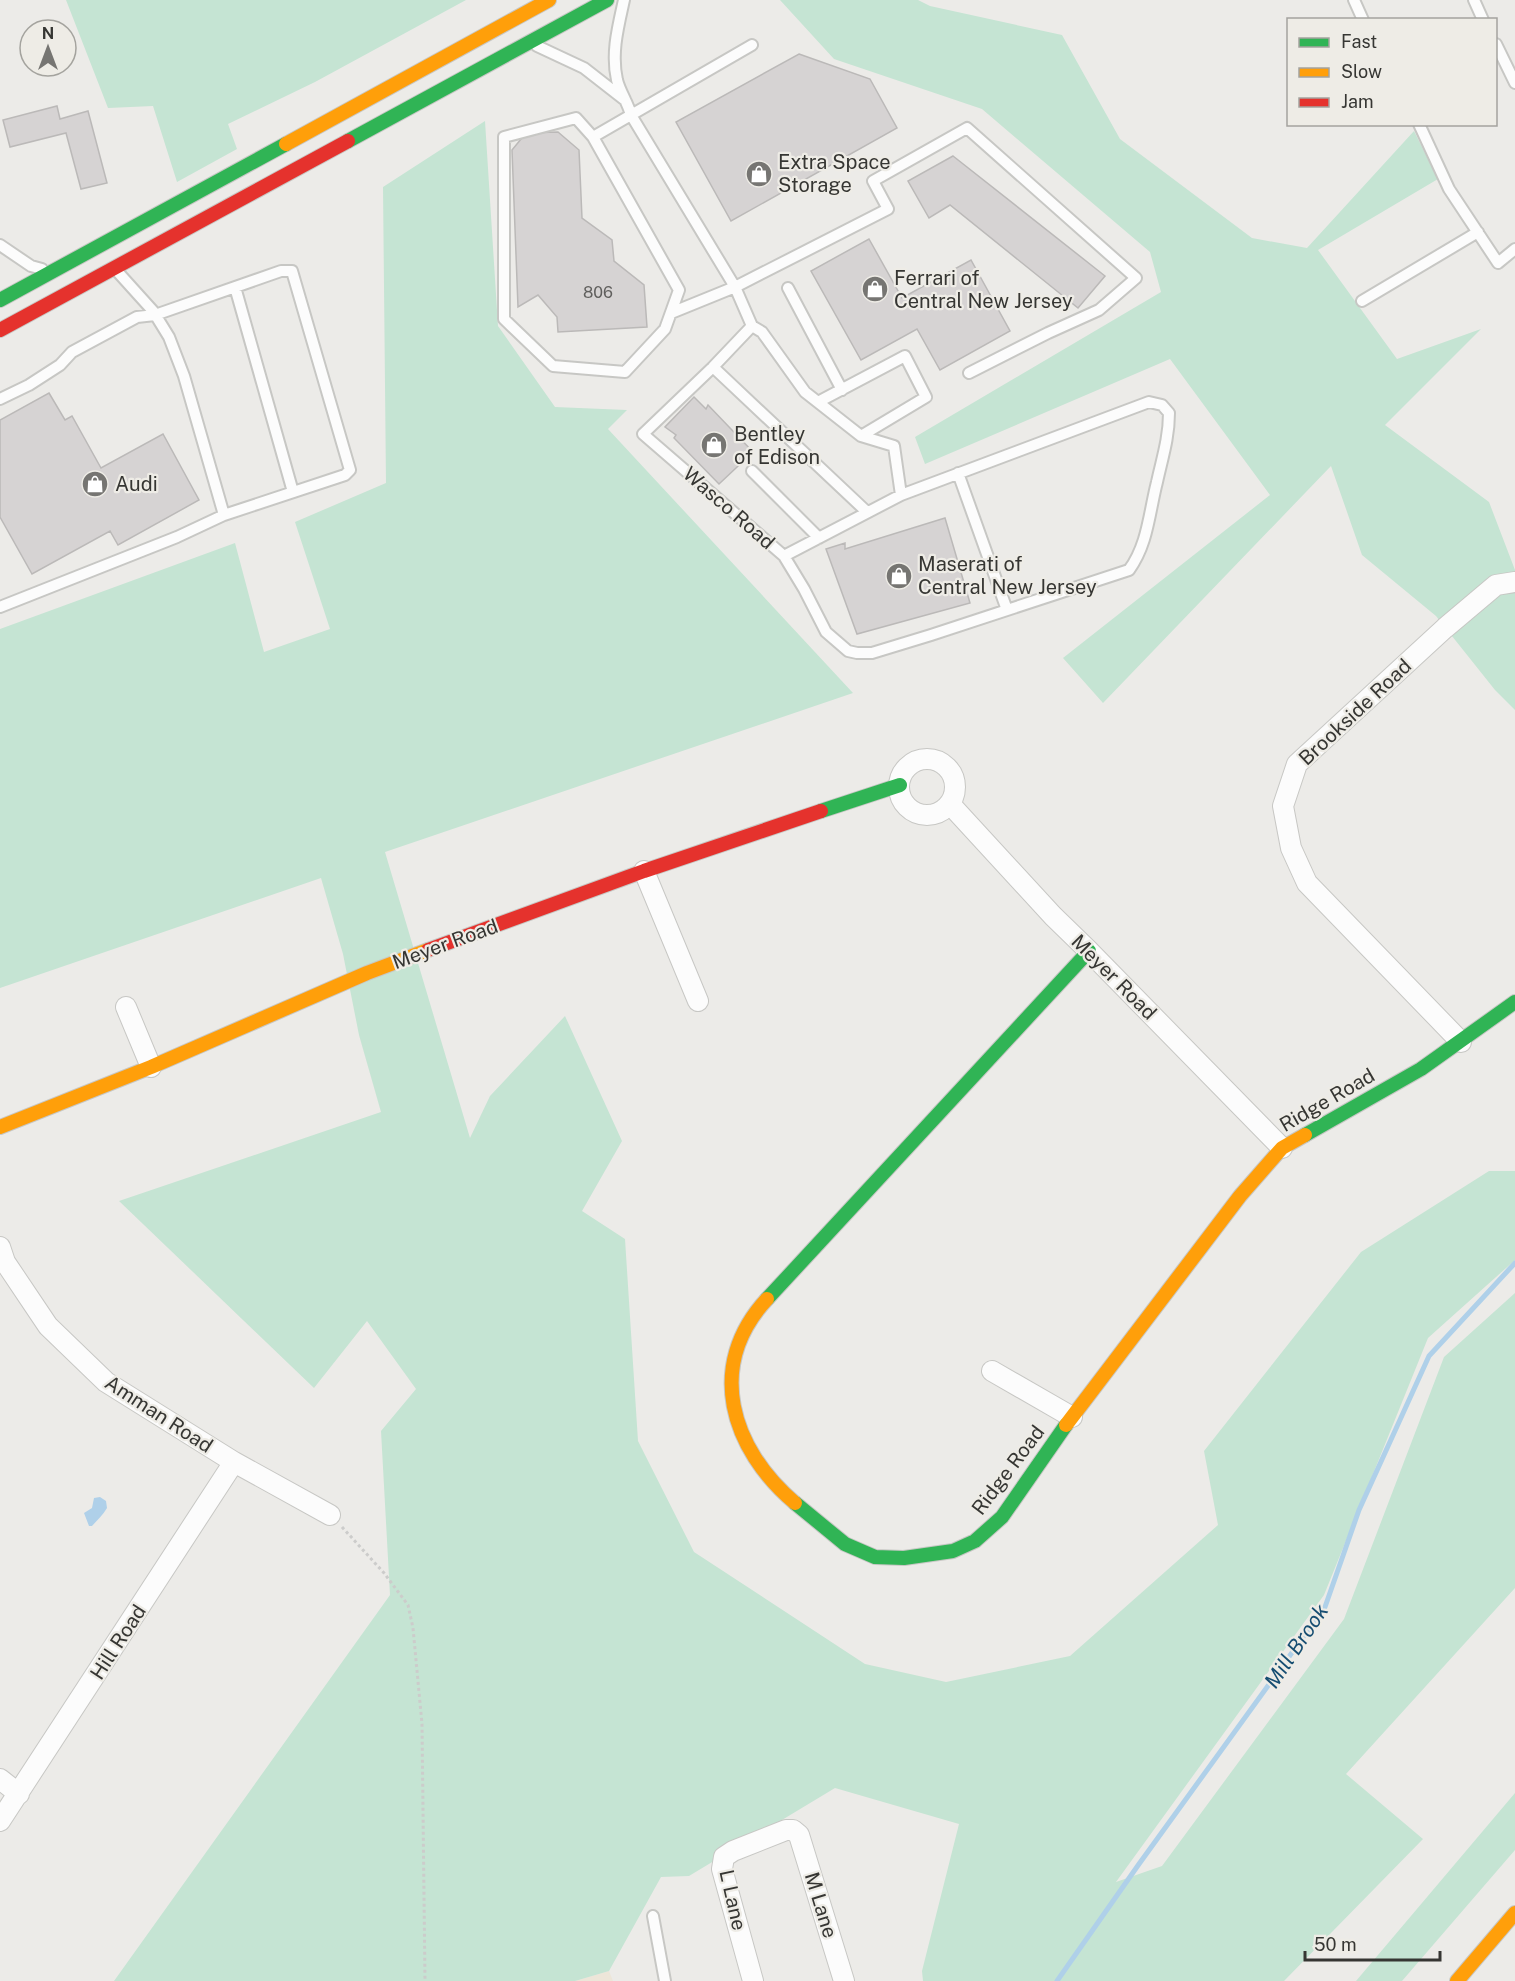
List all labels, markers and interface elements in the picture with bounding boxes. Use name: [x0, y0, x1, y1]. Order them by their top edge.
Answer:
north arrow: [18, 18, 78, 78]
legend: [1287, 18, 1497, 126]
text: N: [42, 24, 54, 43]
text: Fast: [1341, 31, 1377, 52]
text: Slow: [1341, 61, 1382, 82]
text: Jam: [1341, 91, 1374, 112]
place label: Extra Space Storage: [778, 150, 891, 197]
shop icon: Extra Space Storage: [744, 159, 774, 189]
place label: Ferrari of Central New Jersey: [894, 266, 1073, 313]
shop icon: Ferrari of Central New Jersey: [860, 274, 890, 304]
house number: 806: [583, 283, 613, 302]
place label: Bentley of Edison: [734, 422, 820, 469]
shop icon: Bentley of Edison: [699, 430, 729, 460]
street label: Wasco Road: [678, 462, 780, 554]
shop icon: Audi: [80, 469, 110, 499]
place label: Audi: [115, 472, 158, 496]
place label: Maserati of Central New Jersey: [918, 552, 1097, 599]
shop icon: Maserati of Central New Jersey: [884, 561, 914, 591]
street label: Brookside Road: [1294, 654, 1416, 770]
street label: Meyer Road: [389, 914, 501, 974]
street label: Meyer Road: [1066, 929, 1162, 1025]
street label: Ridge Road: [1275, 1063, 1379, 1137]
street label: Amman Road: [101, 1370, 217, 1458]
street label: Ridge Road: [967, 1421, 1049, 1519]
water label: Mill Brook: [1259, 1599, 1334, 1693]
street label: Hill Road: [85, 1600, 151, 1684]
street label: L Lane: [714, 1867, 752, 1933]
street label: M Lane: [800, 1869, 842, 1941]
scale bar: [1305, 1924, 1440, 1962]
text: 50 m: [1314, 1934, 1357, 1955]

